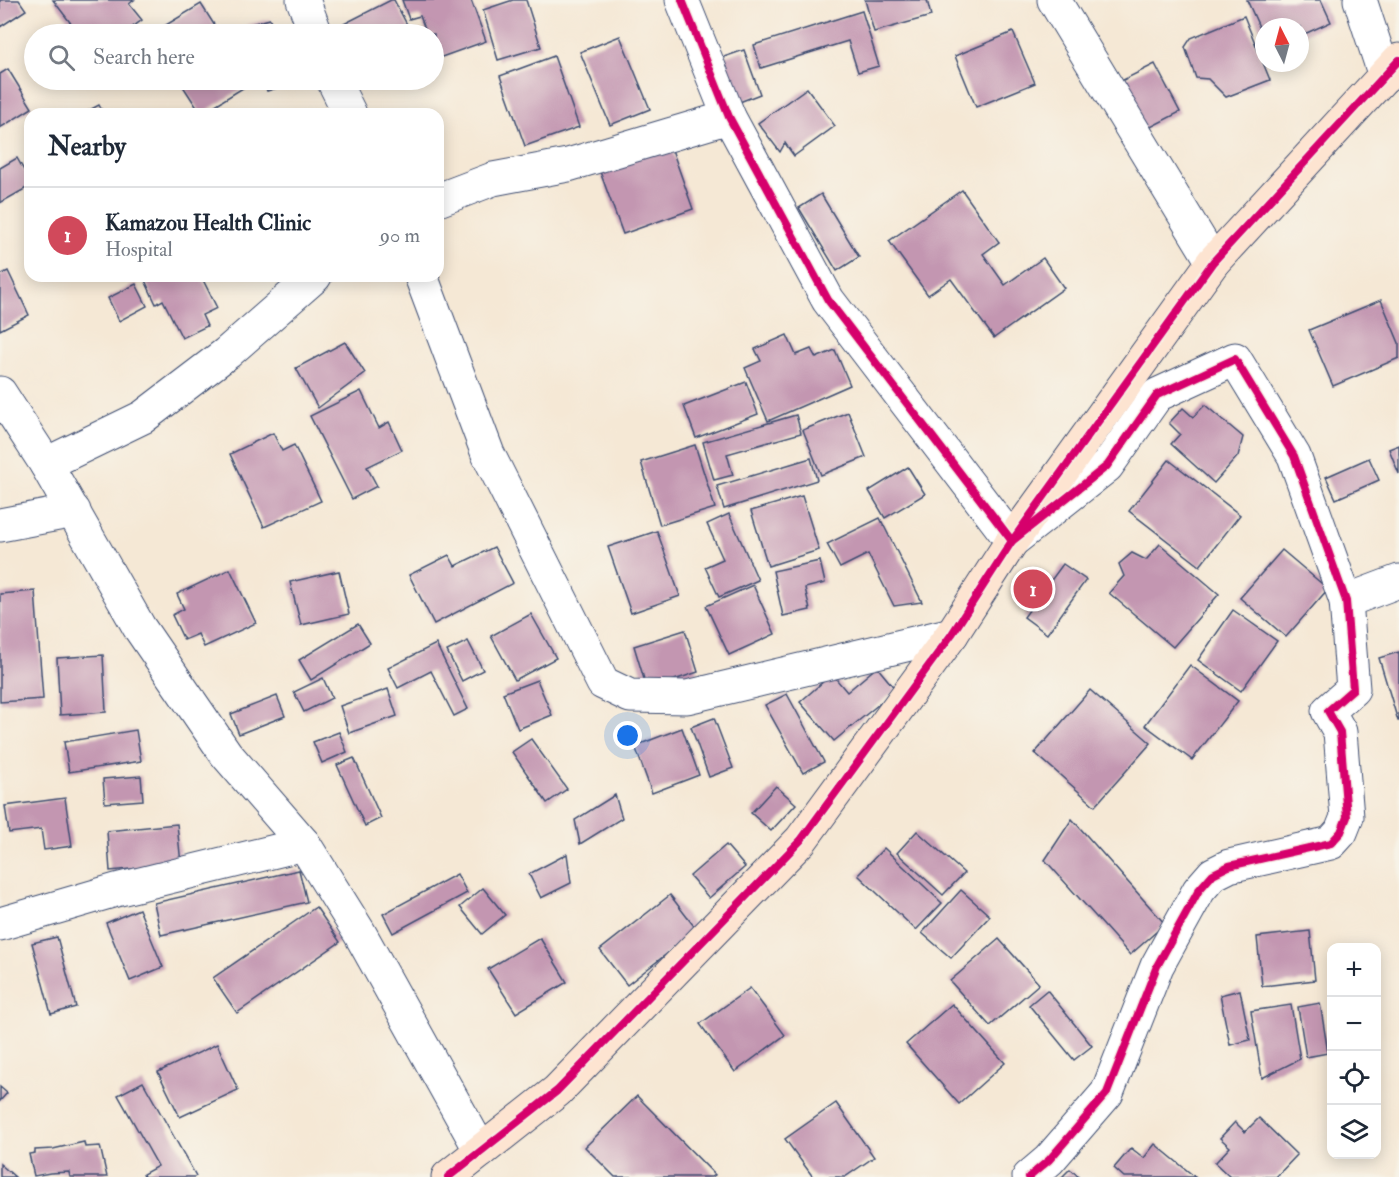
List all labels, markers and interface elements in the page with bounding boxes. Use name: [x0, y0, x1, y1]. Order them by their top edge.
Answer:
north arrow: [1255, 18, 1309, 72]
search box: [24, 24, 444, 90]
icon: search: [45, 41, 78, 74]
text: Search here: [93, 43, 195, 71]
text: Nearby: [48, 131, 126, 163]
text: Kamazou Health Clinic: [105, 209, 311, 237]
text: 1: [64, 223, 71, 248]
text: 90 m: [380, 223, 420, 248]
text: Hospital: [105, 237, 173, 262]
pin: 1: [1014, 566, 1052, 612]
your location: [613, 721, 642, 750]
map controls: [1327, 943, 1381, 1159]
button: +: [1327, 943, 1381, 997]
button: −: [1327, 997, 1381, 1051]
button: locate: [1327, 1051, 1381, 1105]
button: layers: [1327, 1105, 1381, 1159]

